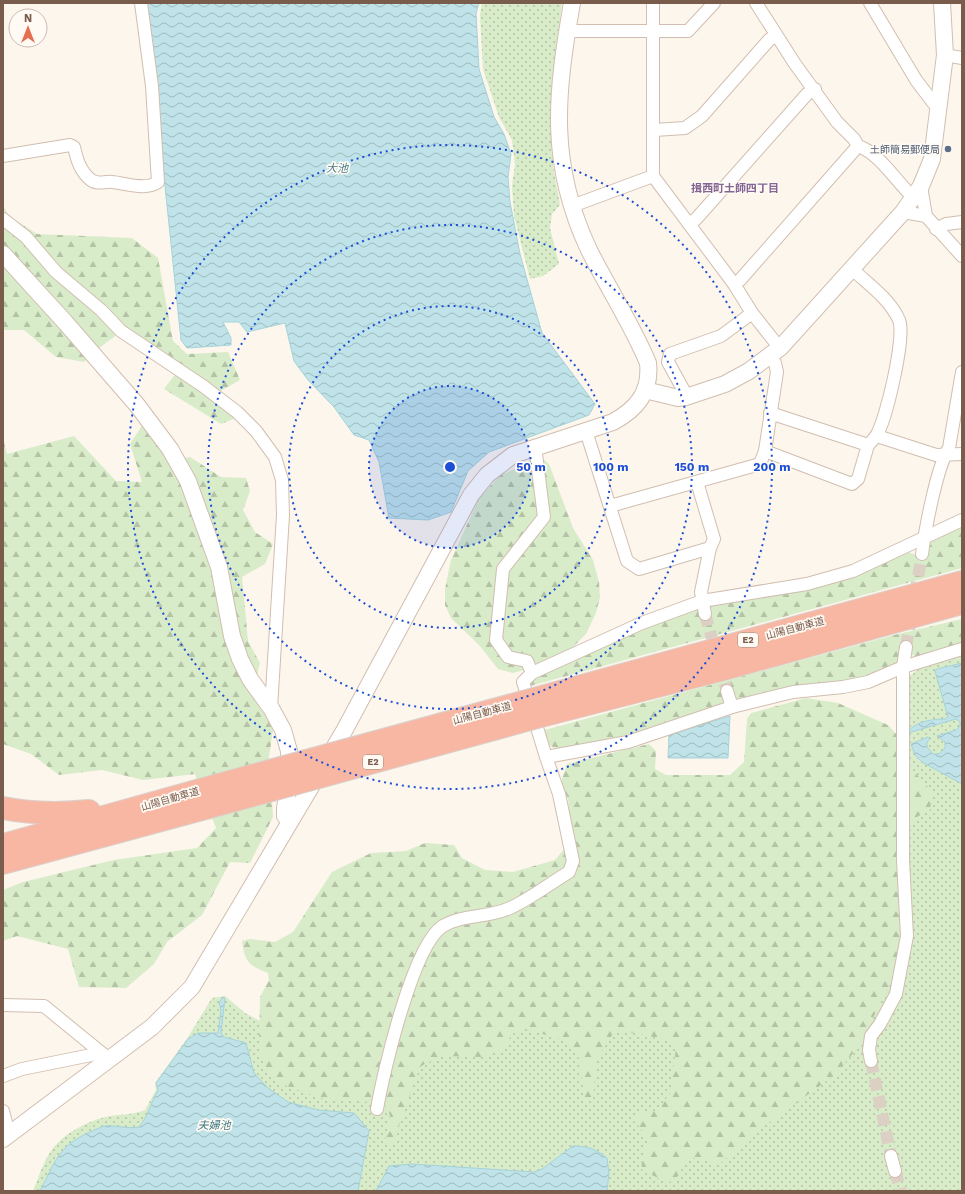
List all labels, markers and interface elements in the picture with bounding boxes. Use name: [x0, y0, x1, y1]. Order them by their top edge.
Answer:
north arrow: [8, 8, 48, 48]
text: N: [24, 12, 32, 25]
place label: 土師簡易郵便局: [870, 144, 940, 155]
marker: 土師簡易郵便局: [943, 144, 953, 154]
water label: 大池: [326, 162, 349, 175]
district label: 揖西町土師四丁目: [691, 182, 779, 195]
centre of rings: [443, 460, 457, 474]
text: 50 m: [516, 460, 546, 474]
text: 100 m: [593, 460, 629, 474]
text: 150 m: [675, 460, 709, 474]
text: 200 m: [753, 460, 791, 474]
street label: 山陽自動車道: [765, 615, 825, 641]
road number: E2: [738, 633, 758, 647]
street label: 山陽自動車道: [452, 700, 512, 726]
road number: E2: [363, 755, 383, 769]
street label: 山陽自動車道: [140, 785, 200, 813]
water label: 夫婦池: [198, 1119, 231, 1132]

